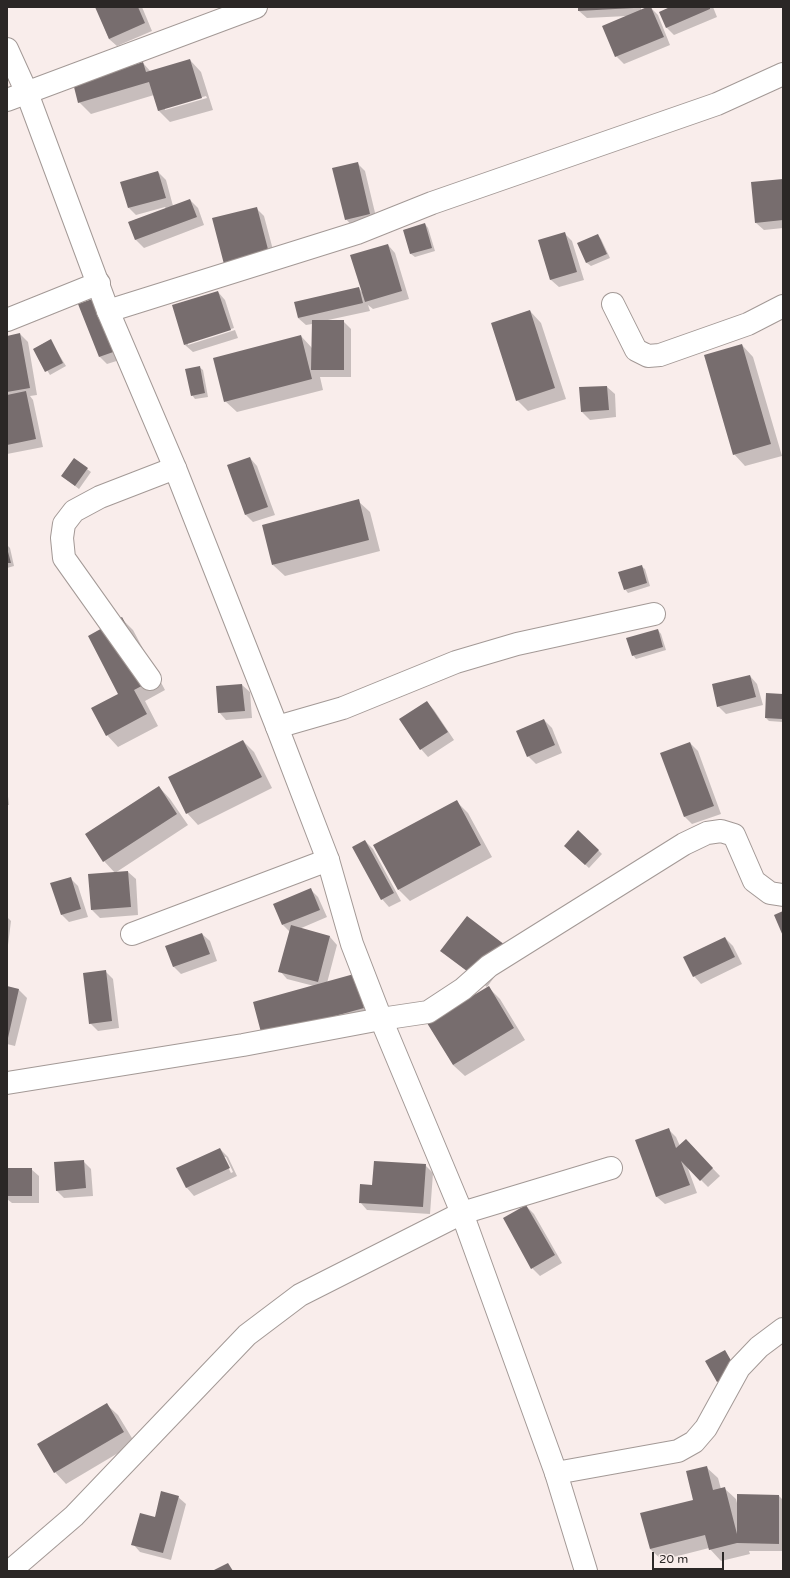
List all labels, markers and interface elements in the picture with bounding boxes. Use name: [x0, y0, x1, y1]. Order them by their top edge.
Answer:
scale bar: [654, 1544, 726, 1570]
text: 20 m: [659, 1552, 688, 1566]

